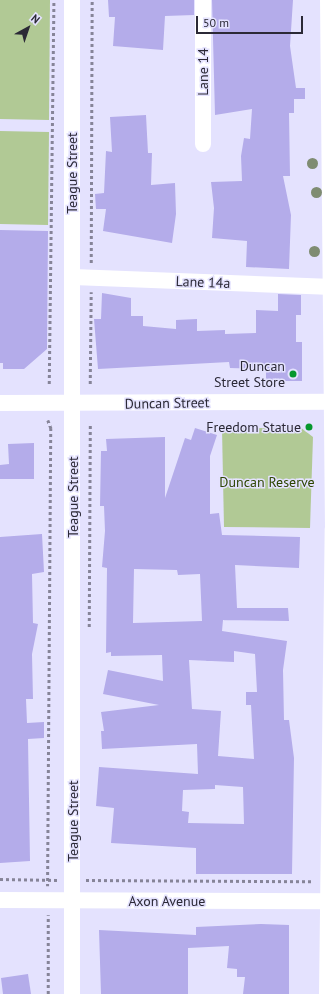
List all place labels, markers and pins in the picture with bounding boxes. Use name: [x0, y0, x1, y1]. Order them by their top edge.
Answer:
place label: Duncan Street Store: [214, 358, 285, 390]
marker: Duncan Street Store: [288, 369, 298, 379]
place label: Freedom Statue: [206, 419, 301, 435]
marker: Freedom Statue: [304, 422, 314, 432]

